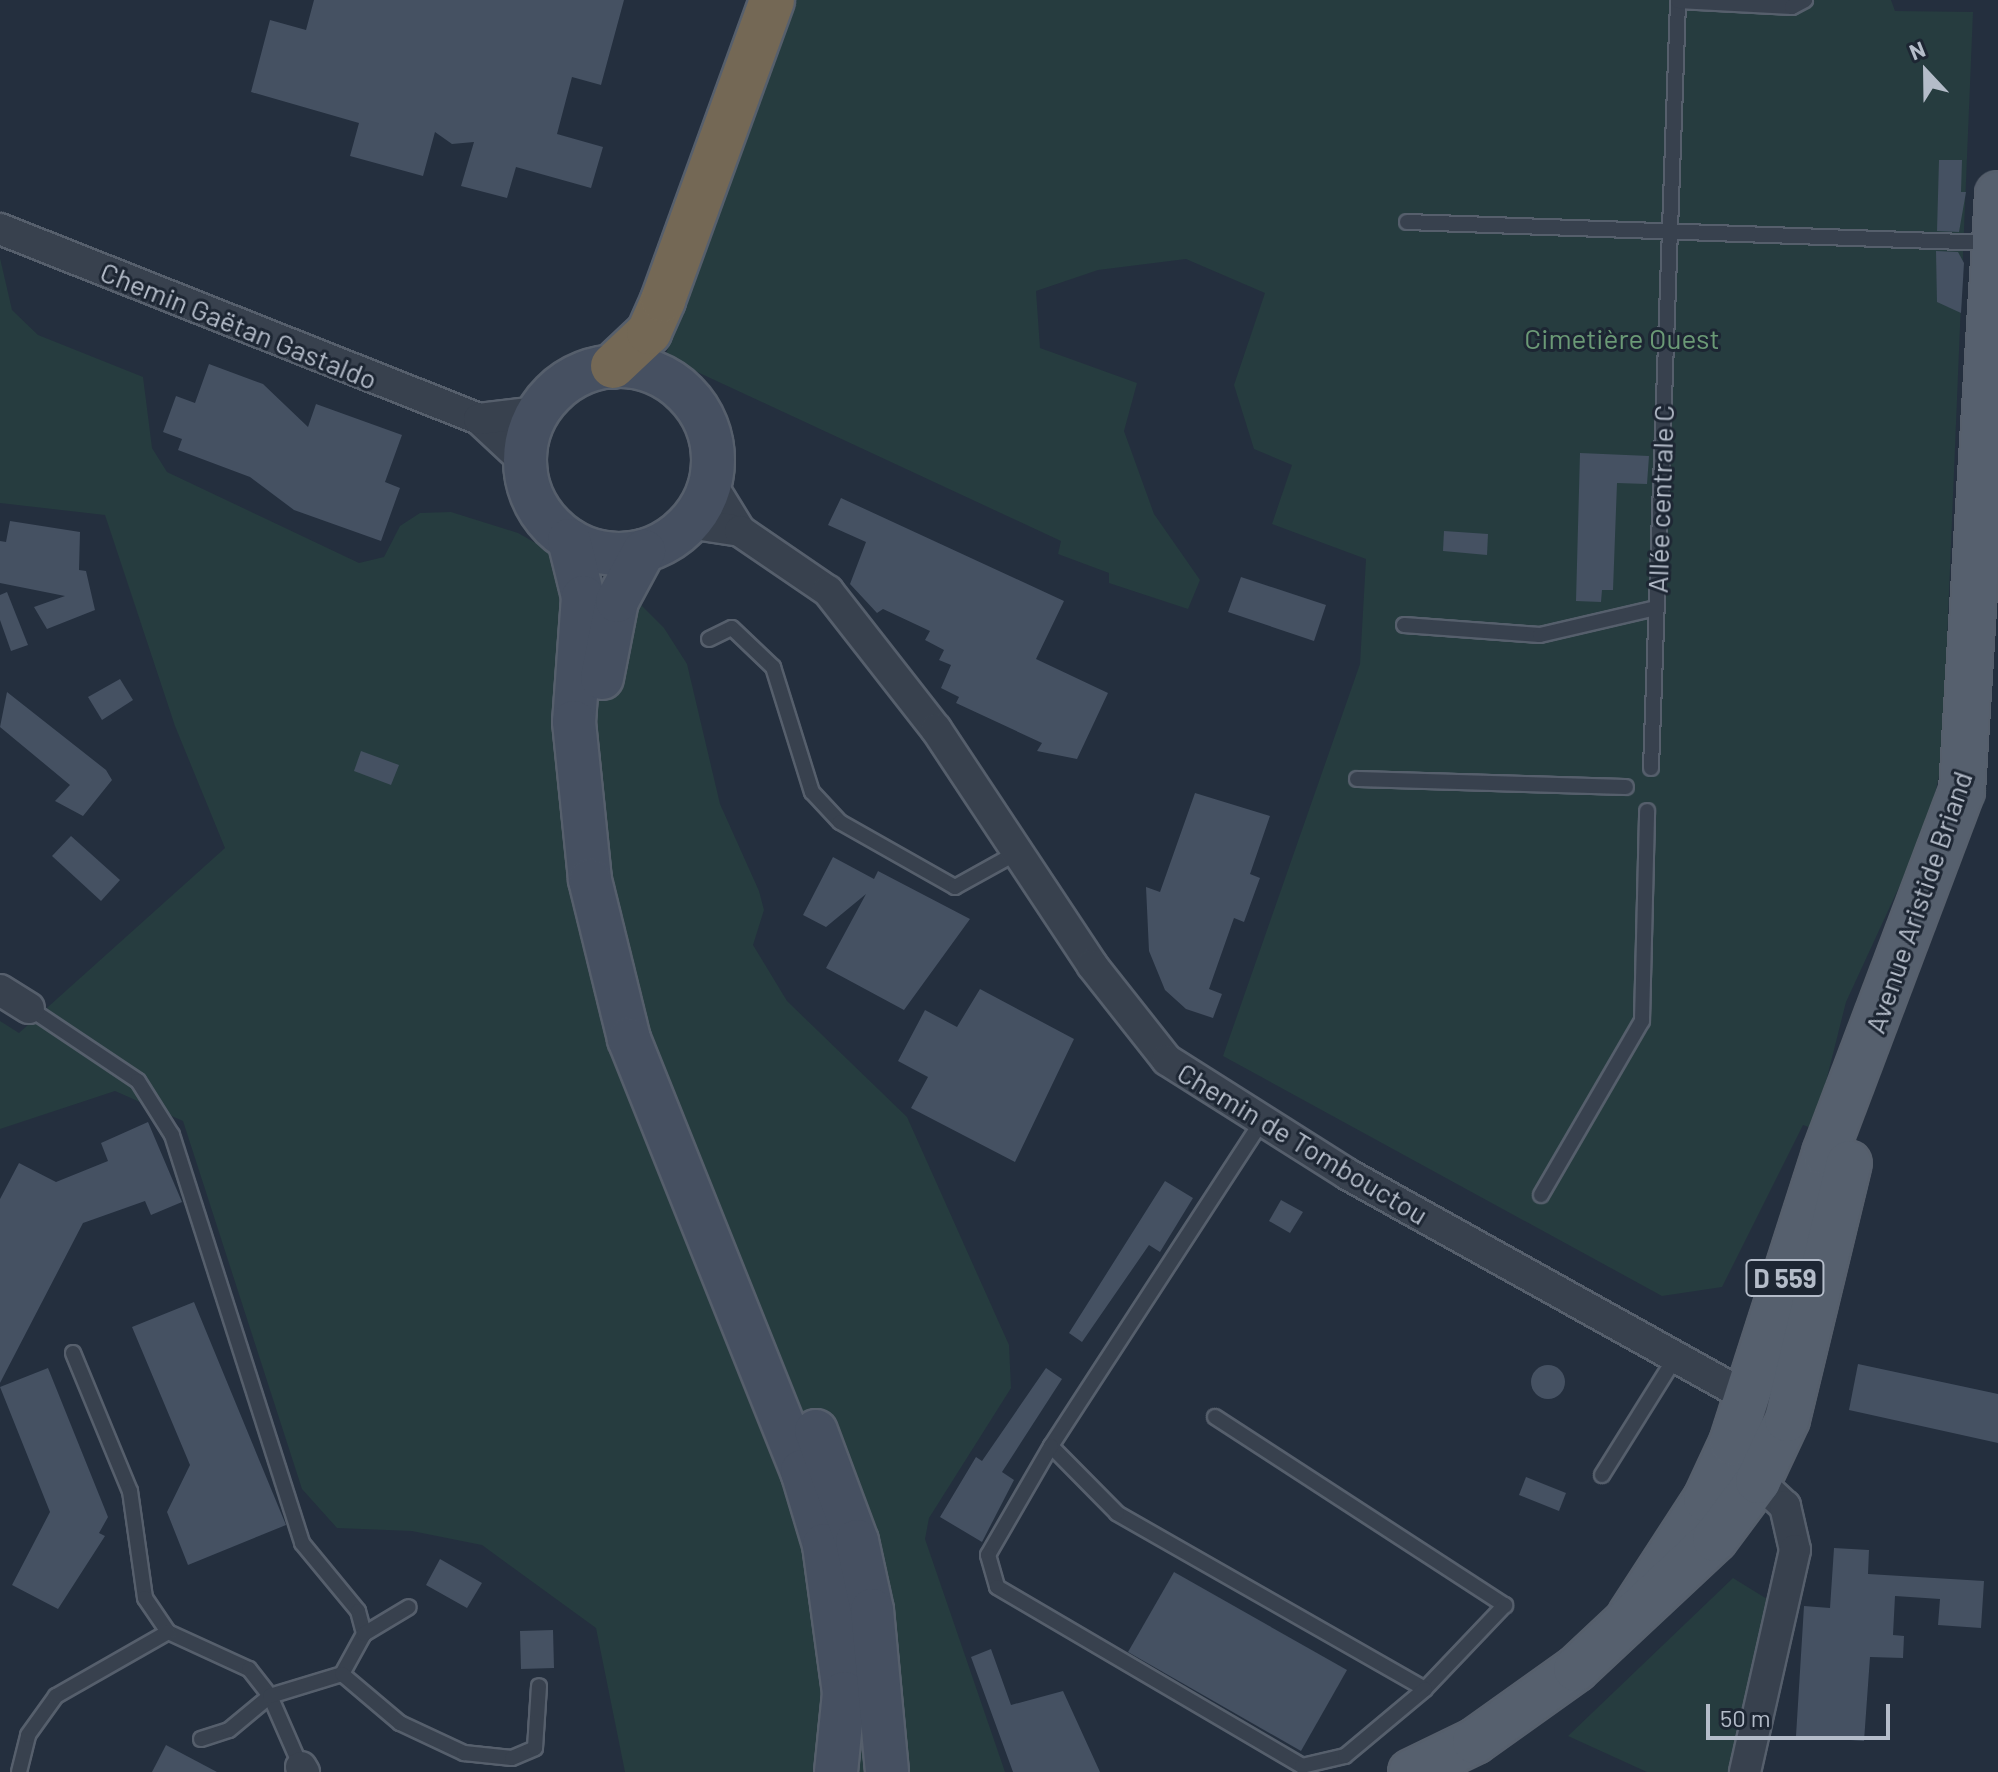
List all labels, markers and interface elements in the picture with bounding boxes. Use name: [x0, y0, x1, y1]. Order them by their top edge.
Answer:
north arrow: [1886, 32, 1966, 112]
text: N: [1905, 35, 1929, 65]
street label: Chemin Gaëtan Gastaldo: [96, 254, 382, 396]
park label: Cimetière Ouest: [1524, 321, 1720, 355]
street label: Allée centrale C: [1640, 404, 1680, 594]
street label: Avenue Aristide Briand: [1857, 767, 1979, 1037]
street label: Chemin de Tombouctou: [1172, 1055, 1434, 1231]
road number: D 559: [1745, 1256, 1825, 1300]
scale bar: [1710, 1688, 1894, 1738]
text: 50 m: [1720, 1703, 1771, 1732]

